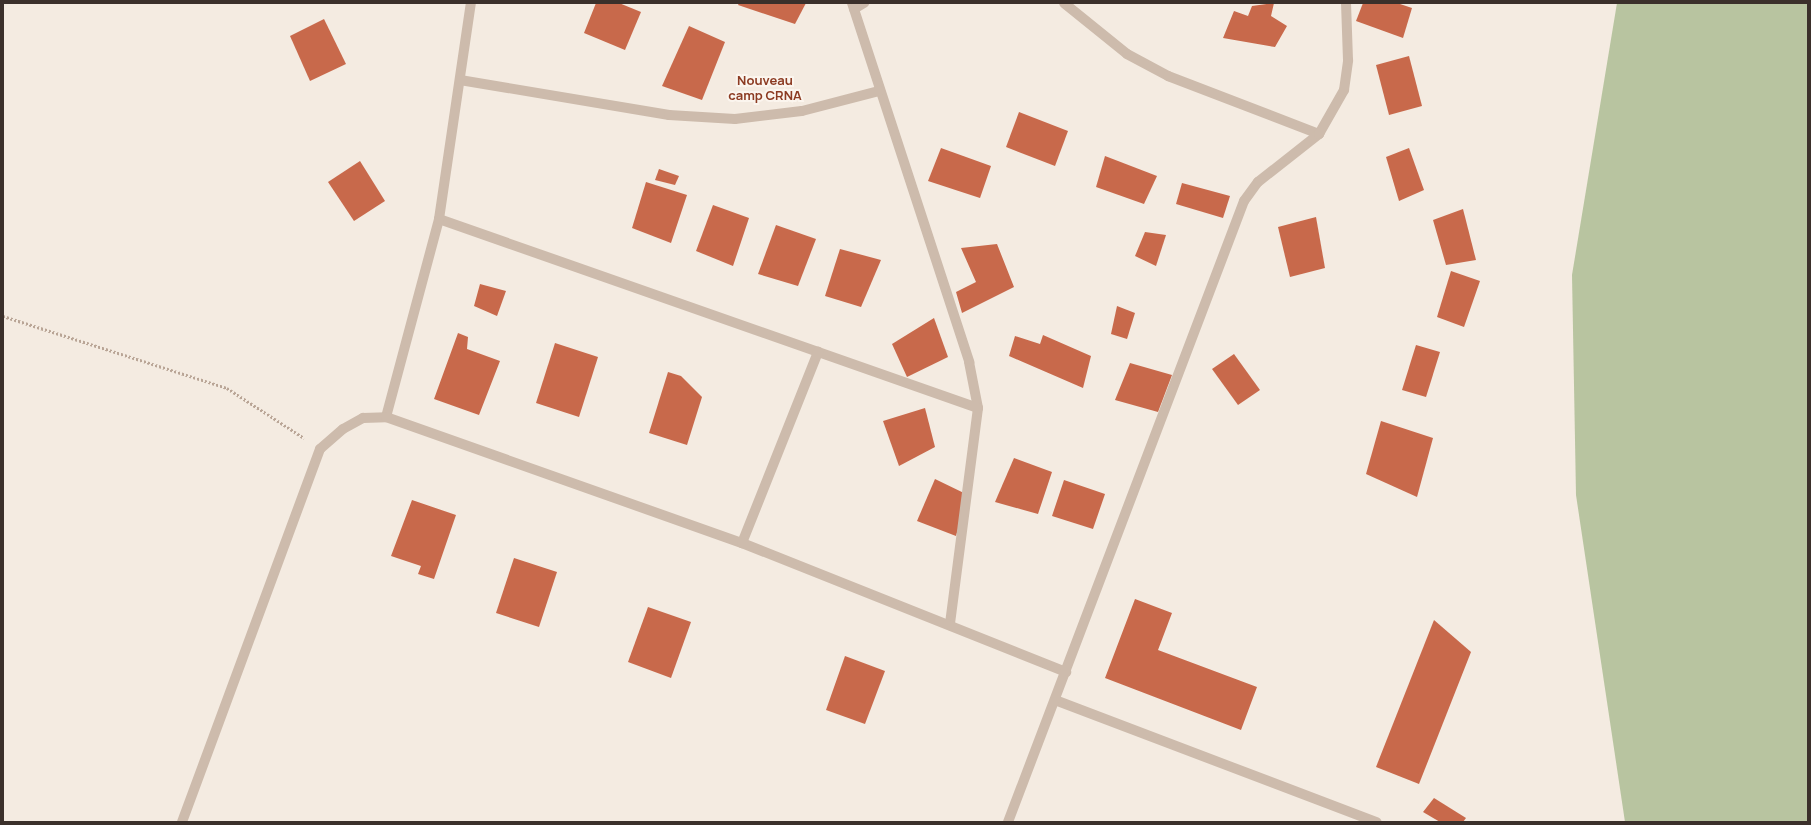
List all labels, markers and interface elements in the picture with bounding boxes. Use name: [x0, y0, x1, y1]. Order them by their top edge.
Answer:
district label: Nouveau camp CRNA: [728, 73, 802, 104]

